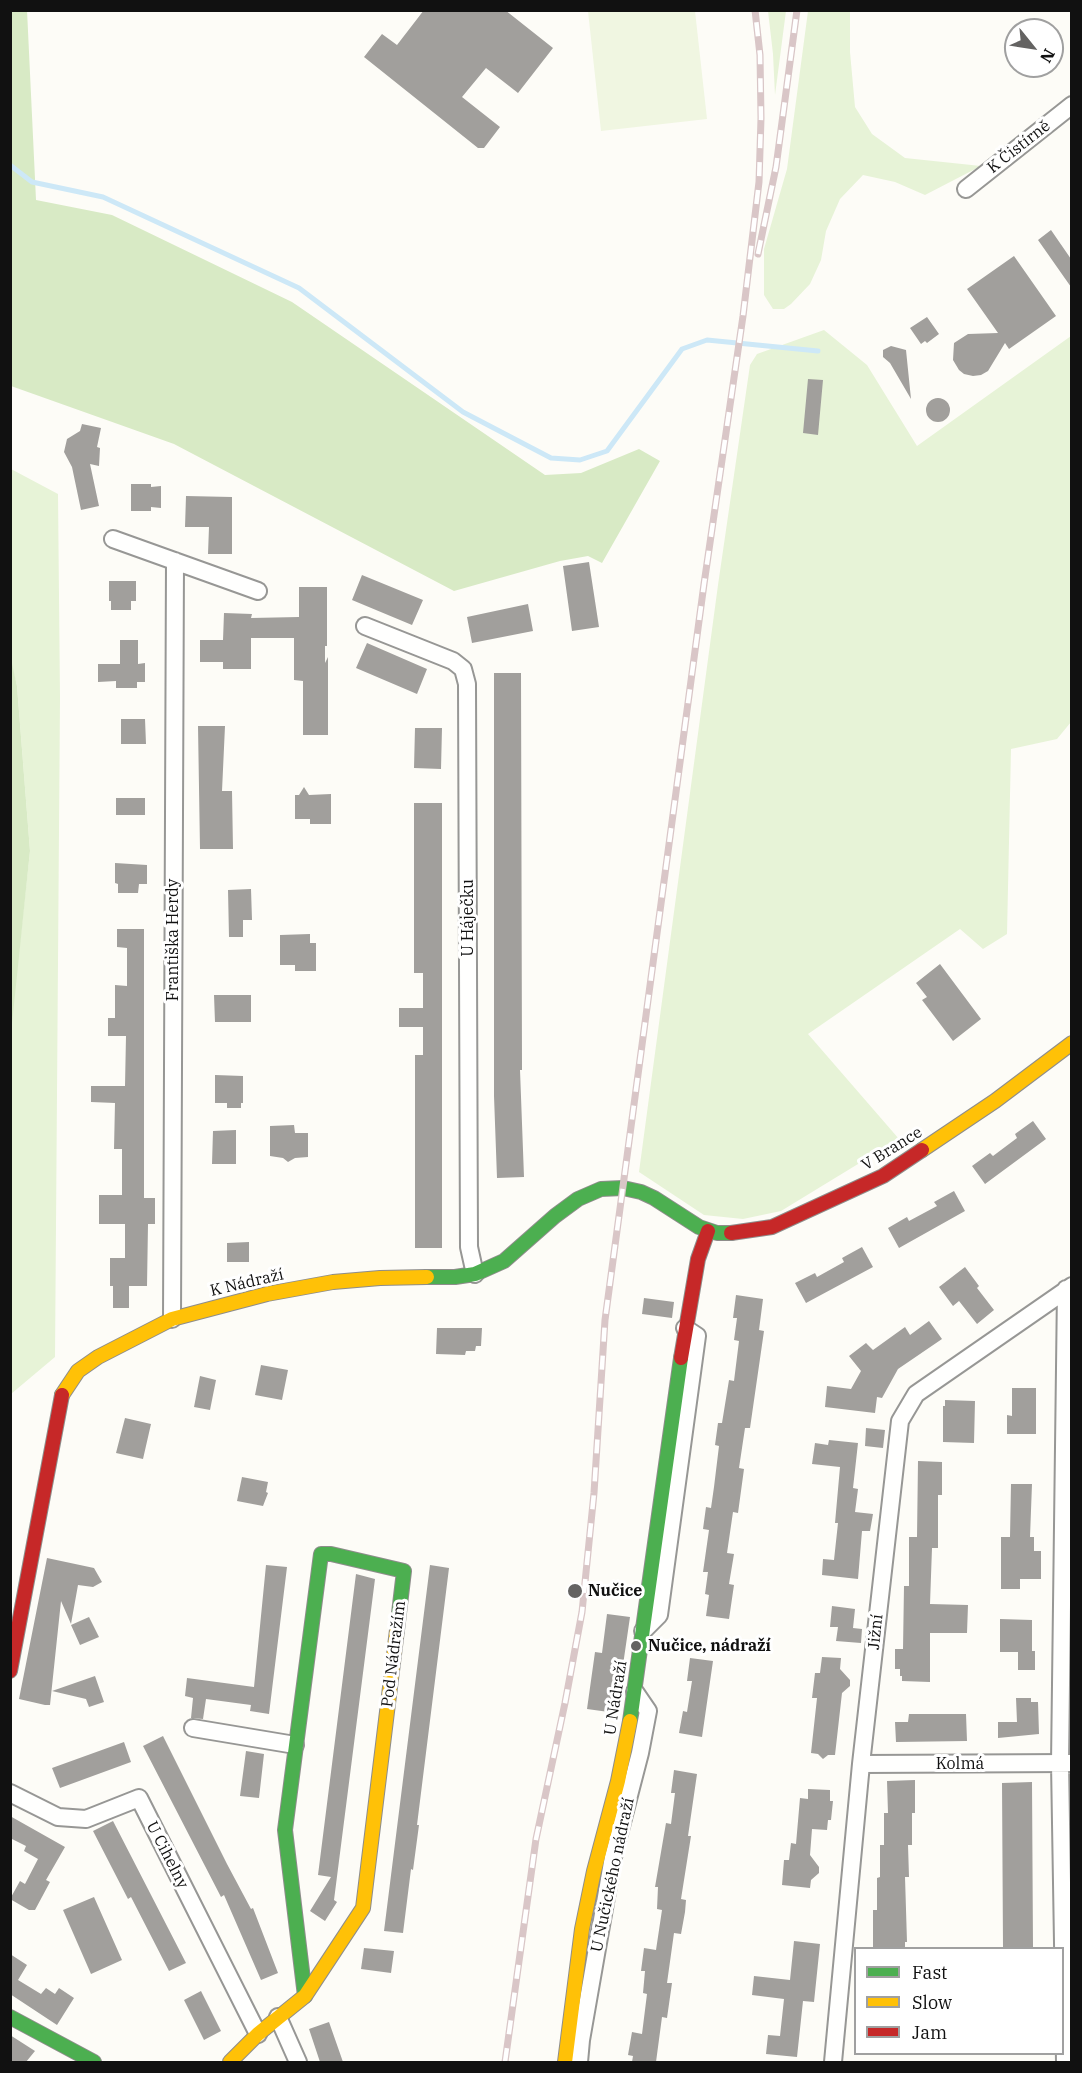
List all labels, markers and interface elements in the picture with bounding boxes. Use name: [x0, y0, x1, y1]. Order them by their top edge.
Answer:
north arrow: [1004, 18, 1064, 78]
text: N: [1036, 46, 1060, 66]
street label: K Čistírně: [984, 116, 1054, 178]
street label: Františka Herdy: [163, 879, 183, 1001]
street label: U Háječku: [458, 879, 478, 957]
street label: V Brance: [858, 1123, 926, 1175]
street label: K Nádraží: [208, 1265, 286, 1301]
place label: Nučice: [588, 1581, 642, 1601]
marker: Nučice: [566, 1582, 584, 1600]
street label: Pod Nádražím: [378, 1600, 410, 1708]
street label: Jižní: [865, 1613, 887, 1651]
place label: Nučice, nádraží: [648, 1636, 771, 1656]
marker: Nučice, nádraží: [629, 1639, 643, 1653]
street label: U Nádraží: [601, 1659, 631, 1737]
street label: Kolmá: [936, 1754, 984, 1774]
street label: U Nučického nádraží: [587, 1796, 639, 1954]
street label: U Cihelny: [142, 1818, 192, 1892]
legend: [854, 1947, 1064, 2055]
text: Fast: [912, 1961, 947, 1984]
text: Slow: [912, 1991, 952, 2014]
text: Jam: [912, 2021, 947, 2044]

